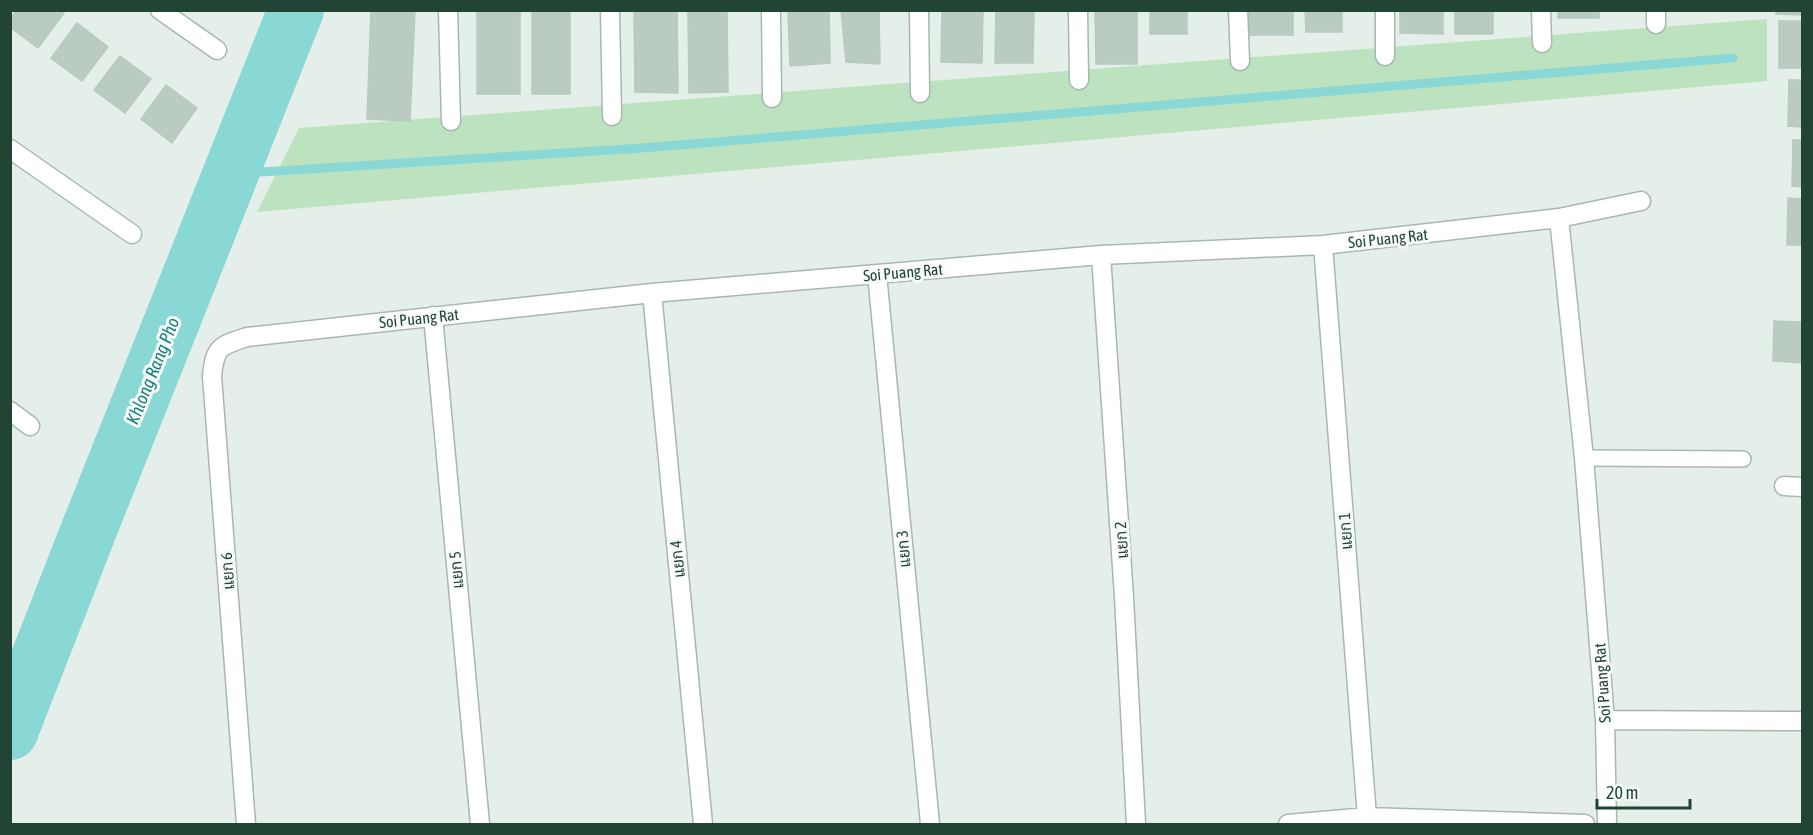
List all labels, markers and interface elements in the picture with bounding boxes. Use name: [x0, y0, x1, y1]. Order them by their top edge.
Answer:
street label: Soi Puang Rat: [1347, 225, 1429, 252]
street label: Soi Puang Rat: [862, 260, 944, 285]
street label: Soi Puang Rat: [378, 305, 460, 332]
water label: Khlong Rang Pho: [122, 314, 183, 427]
street label: แยก 1: [1335, 512, 1355, 550]
street label: แยก 2: [1111, 521, 1131, 559]
street label: แยก 3: [892, 530, 914, 568]
street label: แยก 4: [666, 539, 688, 579]
street label: แยก 5: [445, 551, 467, 589]
street label: แยก 6: [217, 552, 237, 590]
street label: Soi Puang Rat: [1590, 642, 1615, 724]
scale bar: [1597, 772, 1690, 810]
text: 20 m: [1606, 782, 1638, 803]

